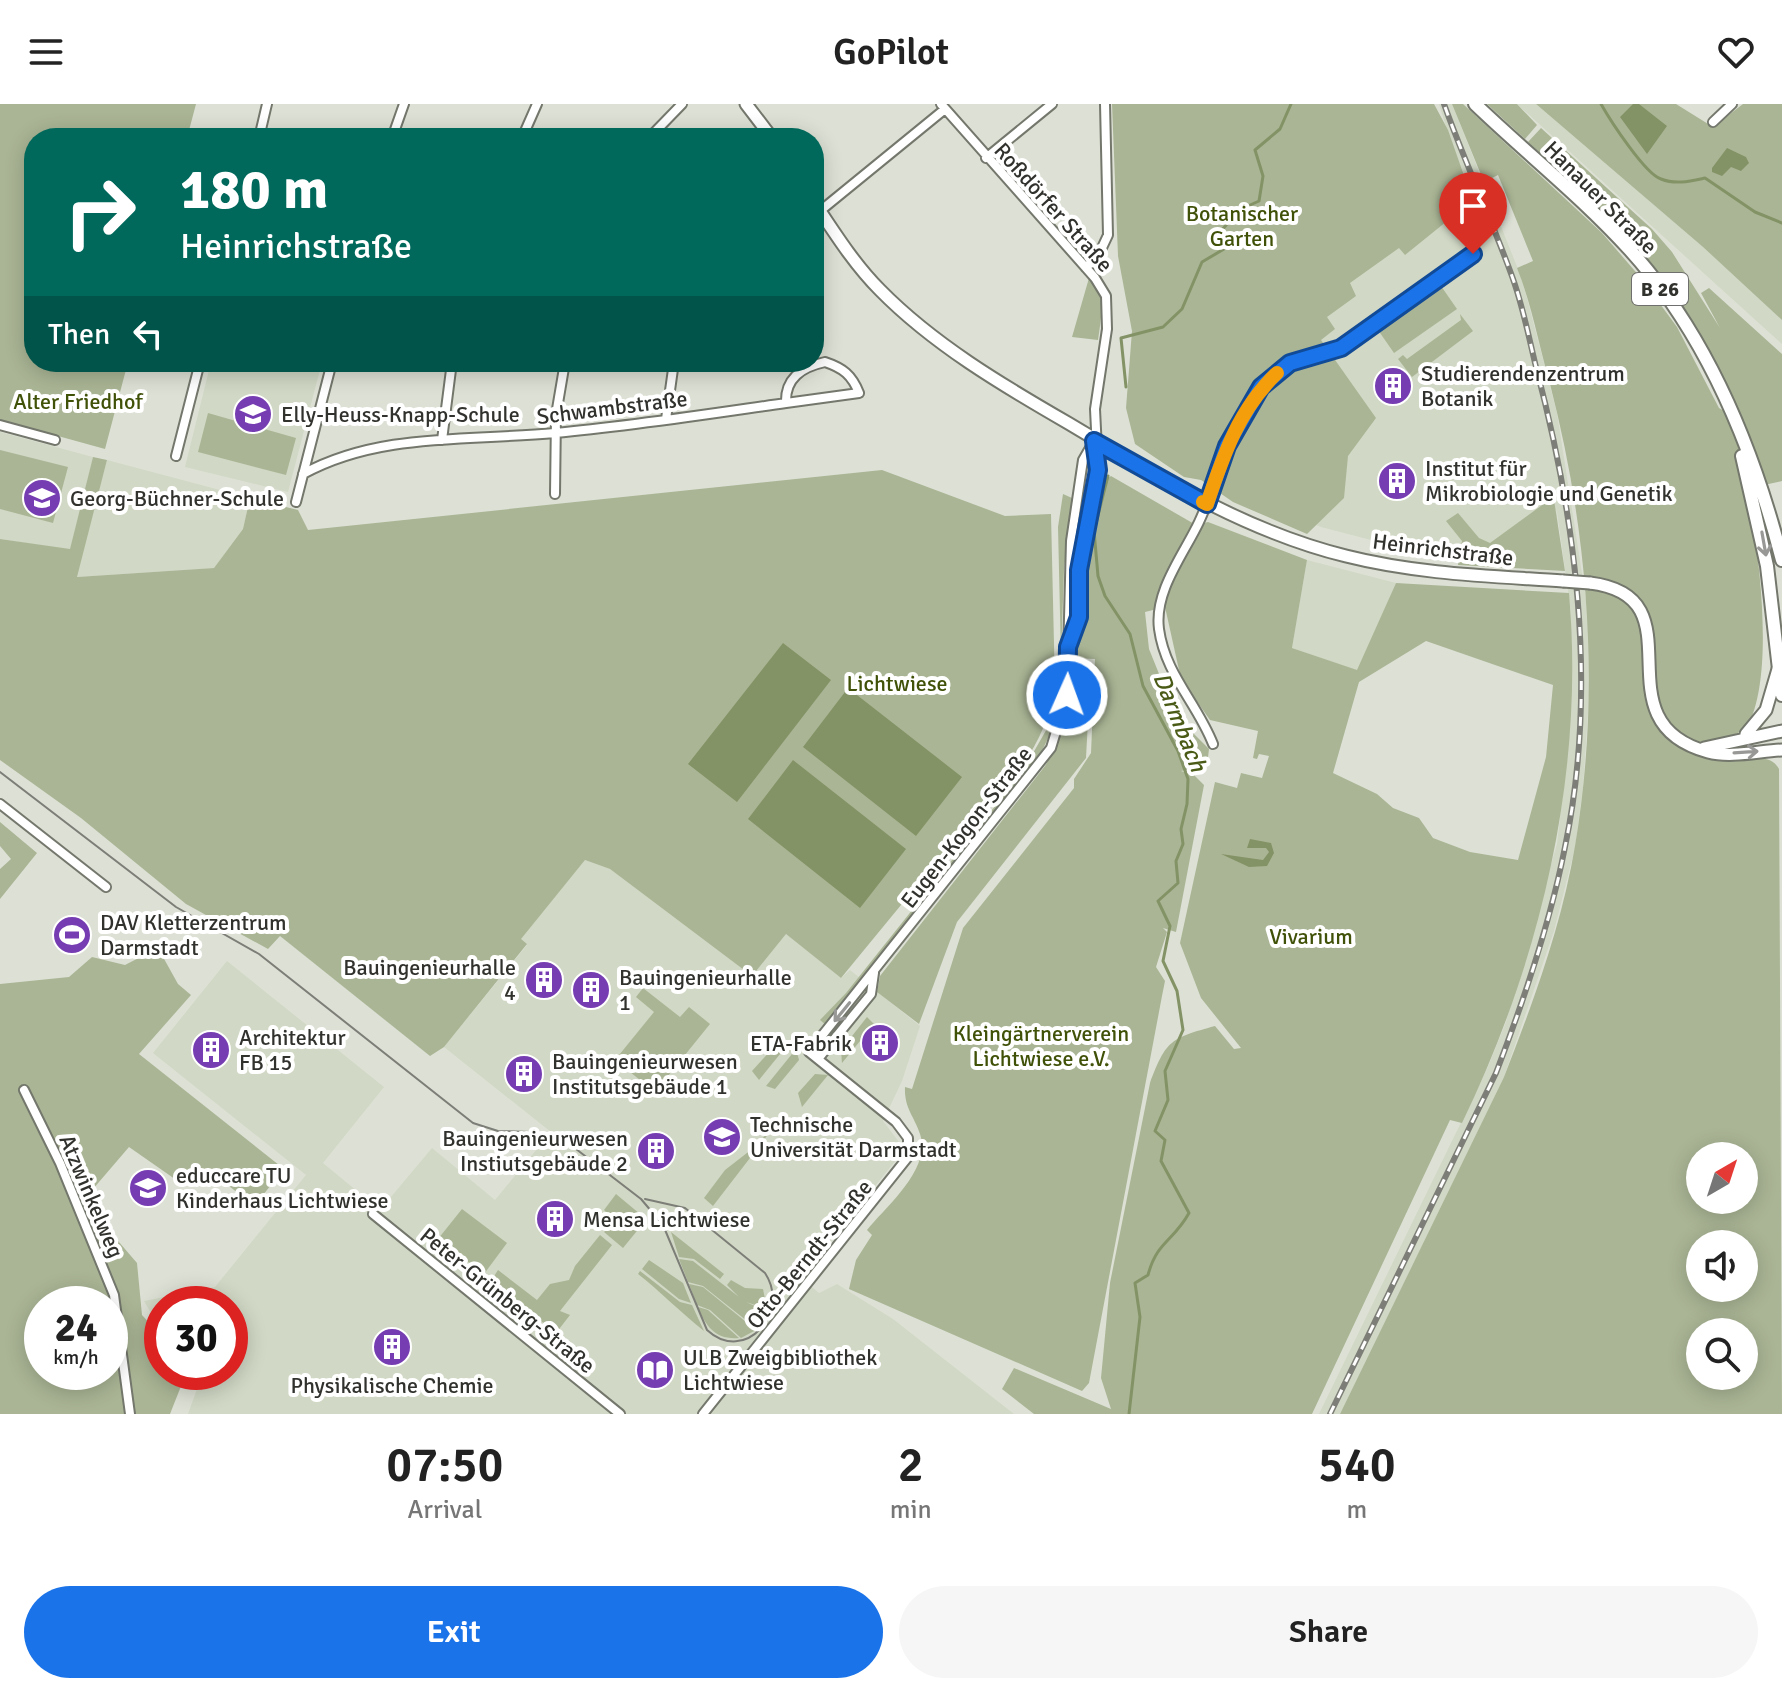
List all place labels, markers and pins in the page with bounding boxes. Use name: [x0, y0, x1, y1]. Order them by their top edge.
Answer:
pin: [1439, 172, 1507, 254]
place label: Studierendenzentrum Botanik: [1421, 360, 1625, 412]
building icon: Studierendenzentrum Botanik: [1372, 365, 1414, 407]
school or university icon: Elly-Heuss-Knapp-Schule: [232, 393, 274, 435]
place label: Elly-Heuss-Knapp-Schule: [281, 401, 520, 428]
place label: Institut für Mikrobiologie und Genetik: [1425, 455, 1672, 507]
building icon: Institut für Mikrobiologie und Genetik: [1376, 460, 1418, 502]
school or university icon: Georg-Büchner-Schule: [21, 477, 63, 519]
place label: Georg-Büchner-Schule: [70, 485, 284, 512]
place label: DAV Kletterzentrum Darmstadt: [100, 909, 287, 961]
sports icon: DAV Kletterzentrum Darmstadt: [51, 914, 93, 956]
place label: Bauingenieurhalle 4: [343, 954, 516, 1006]
building icon: Bauingenieurhalle 4: [523, 959, 565, 1001]
place label: Bauingenieurhalle 1: [619, 964, 792, 1016]
building icon: Bauingenieurhalle 1: [570, 969, 612, 1011]
building icon: ETA-Fabrik: [859, 1022, 901, 1064]
place label: Architektur FB 15: [239, 1024, 346, 1076]
building icon: Architektur FB 15: [190, 1029, 232, 1071]
place label: ETA-Fabrik: [750, 1030, 852, 1057]
place label: Bauingenieurwesen Institutsgebäude 1: [552, 1048, 738, 1100]
building icon: Bauingenieurwesen Institutsgebäude 1: [503, 1053, 545, 1095]
place label: Technische Universität Darmstadt: [750, 1111, 957, 1163]
school or university icon: Technische Universität Darmstadt: [701, 1116, 743, 1158]
place label: Bauingenieurwesen Instiutsgebäude 2: [442, 1125, 628, 1177]
building icon: Bauingenieurwesen Instiutsgebäude 2: [635, 1130, 677, 1172]
place label: educcare TU Kinderhaus Lichtwiese: [176, 1162, 389, 1214]
school or university icon: educcare TU Kinderhaus Lichtwiese: [127, 1167, 169, 1209]
building icon: Mensa Lichtwiese: [534, 1198, 576, 1240]
place label: Mensa Lichtwiese: [583, 1206, 750, 1233]
building icon: Physikalische Chemie: [371, 1326, 413, 1368]
place label: ULB Zweigbibliothek Lichtwiese: [683, 1344, 877, 1396]
library icon: ULB Zweigbibliothek Lichtwiese: [634, 1349, 676, 1391]
place label: Physikalische Chemie: [290, 1372, 494, 1399]

